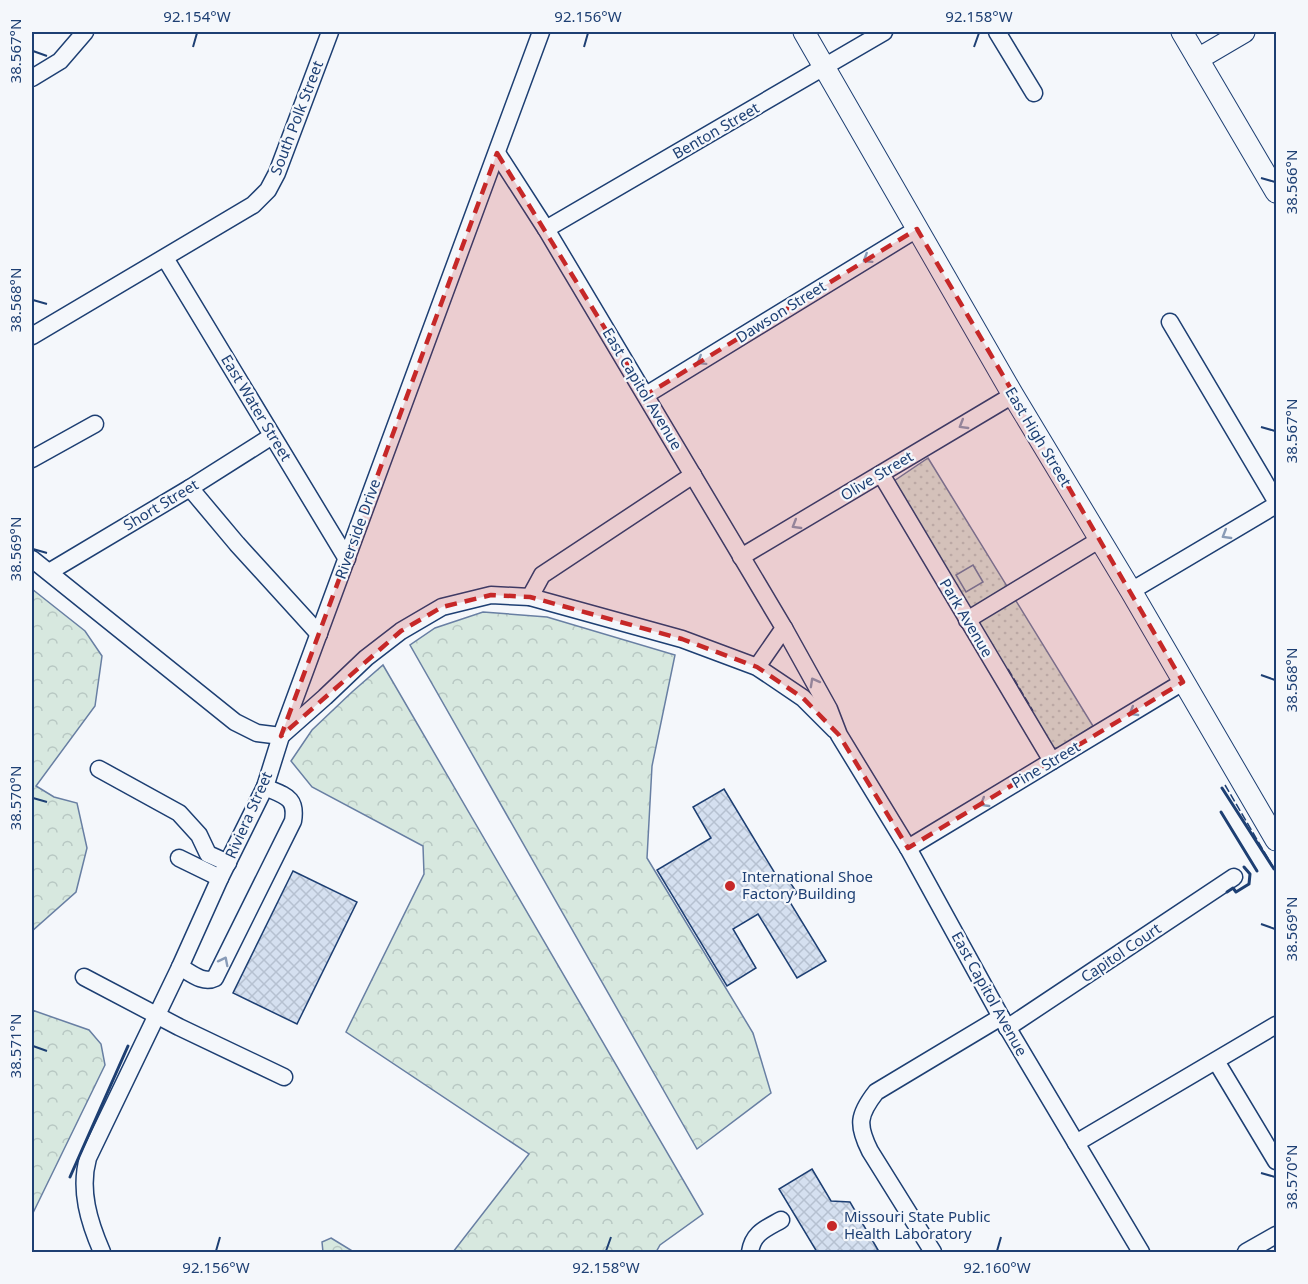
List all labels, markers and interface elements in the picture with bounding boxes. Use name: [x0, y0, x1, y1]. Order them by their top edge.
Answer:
text: 92.154°W: [163, 6, 231, 26]
text: 92.156°W: [554, 6, 622, 26]
text: 92.158°W: [945, 6, 1013, 26]
text: 38.567°N: [5, 19, 25, 83]
street label: South Polk Street: [265, 57, 327, 178]
street label: Benton Street: [668, 97, 763, 163]
text: 38.566°N: [1281, 150, 1301, 214]
one-way arrow: [863, 252, 873, 264]
text: 38.568°N: [5, 268, 25, 332]
street label: Dawson Street: [732, 275, 830, 347]
street label: East Capitol Avenue: [598, 324, 687, 453]
street label: East Water Street: [217, 350, 297, 465]
one-way arrow: [697, 354, 707, 366]
street label: East High Street: [1001, 383, 1077, 490]
text: 38.567°N: [1281, 399, 1301, 463]
one-way arrow: [959, 418, 969, 429]
street label: Olive Street: [836, 445, 917, 505]
street label: Short Street: [119, 474, 202, 534]
street label: Riverside Drive: [330, 476, 384, 582]
text: 38.569°N: [5, 517, 25, 581]
one-way arrow: [792, 518, 802, 529]
one-way arrow: [1222, 528, 1232, 539]
street label: Park Avenue: [936, 575, 998, 660]
text: 38.568°N: [1281, 648, 1301, 712]
one-way arrow: [810, 678, 821, 688]
one-way arrow: [1129, 705, 1139, 717]
street label: Pine Street: [1008, 736, 1084, 792]
text: 38.570°N: [5, 766, 25, 830]
street label: Riviera Street: [220, 767, 276, 861]
one-way arrow: [980, 795, 990, 807]
place label: International Shoe Factory Building: [742, 866, 873, 903]
marker: International Shoe Factory Building: [723, 879, 737, 893]
text: 38.569°N: [1281, 897, 1301, 961]
street label: Capitol Court: [1076, 918, 1165, 986]
street label: East Capitol Avenue: [947, 928, 1032, 1059]
one-way arrow: [216, 956, 228, 967]
text: 38.571°N: [5, 1014, 25, 1078]
text: 38.570°N: [1281, 1145, 1301, 1209]
place label: Missouri State Public Health Laboratory: [844, 1206, 991, 1243]
marker: Missouri State Public Health Laboratory: [825, 1219, 839, 1233]
text: 92.156°W: [182, 1257, 250, 1277]
text: 92.158°W: [572, 1257, 640, 1277]
text: 92.160°W: [963, 1257, 1031, 1277]

